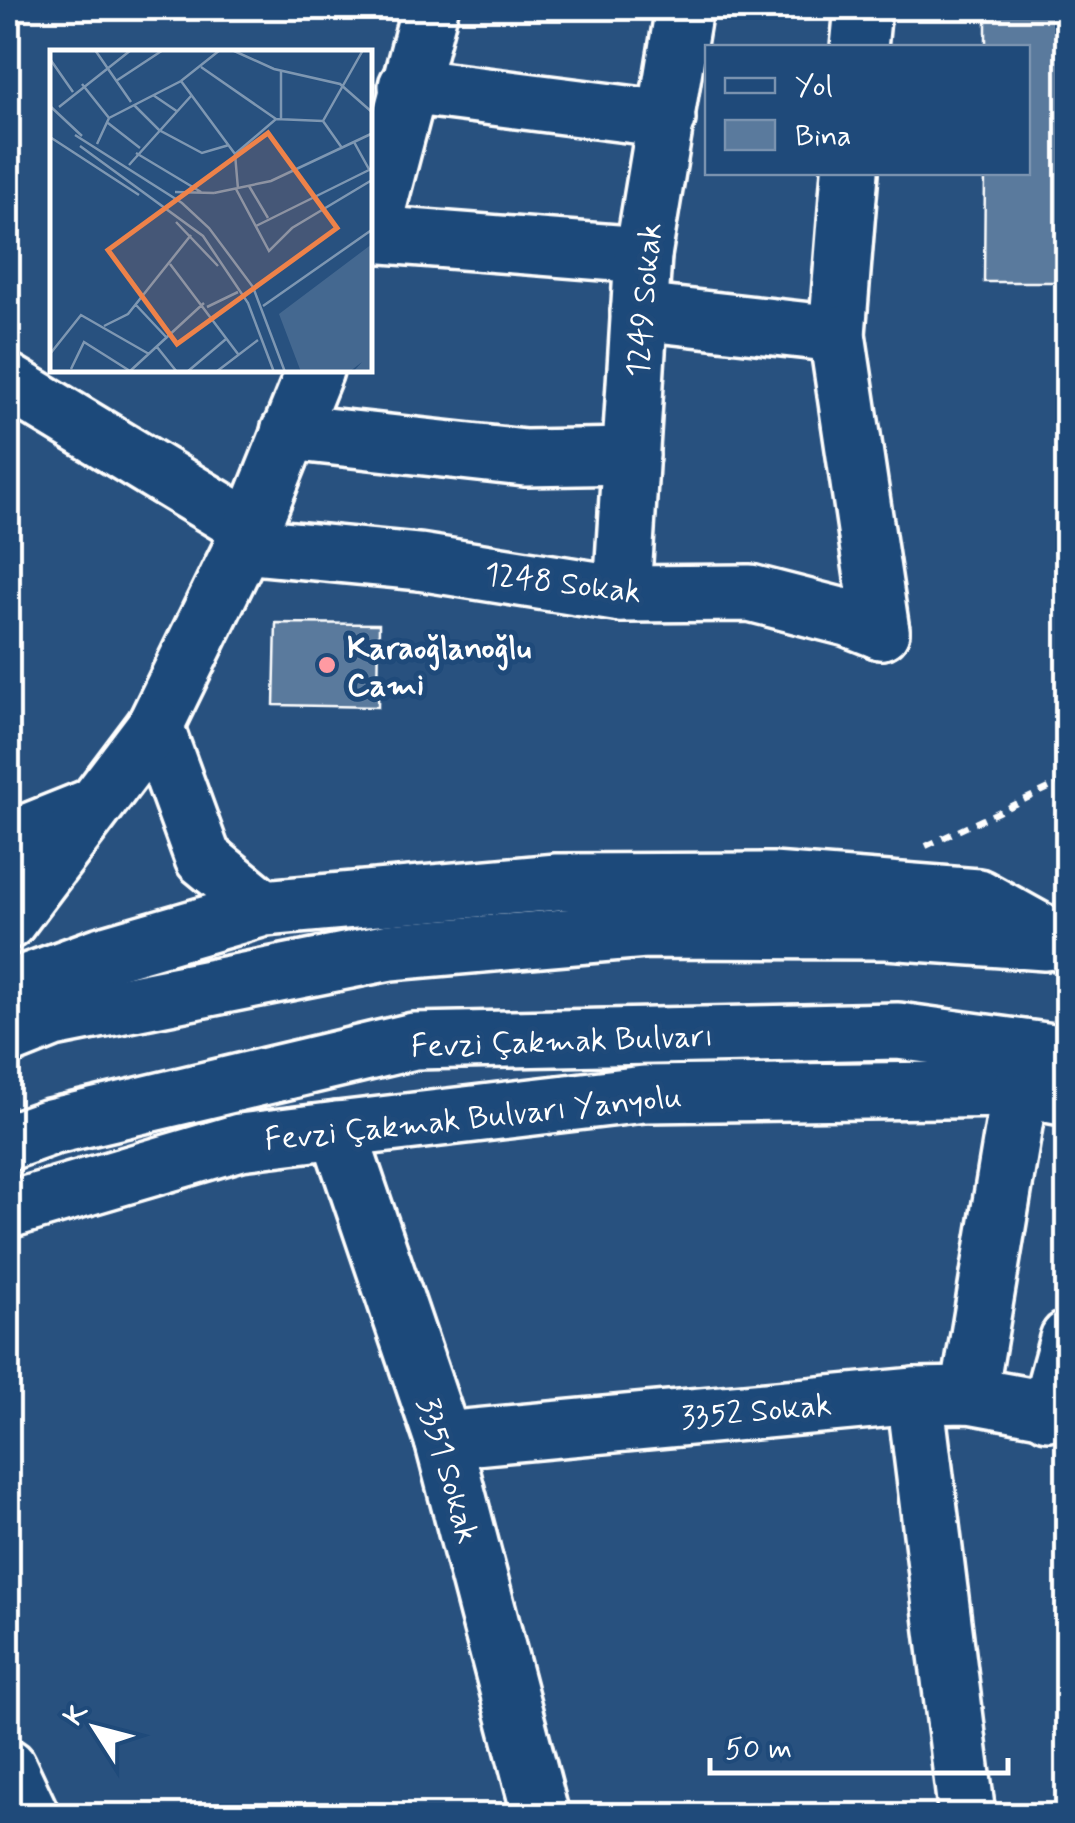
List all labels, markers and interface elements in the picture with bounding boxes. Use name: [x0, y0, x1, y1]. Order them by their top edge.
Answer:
legend: [705, 45, 1030, 175]
inset map: [50, 50, 372, 372]
text: Yol: [795, 67, 833, 106]
text: Bina: [795, 117, 851, 156]
street label: 1249 Sokak: [617, 221, 673, 379]
street label: 1248 Sokak: [482, 554, 644, 614]
place label: Karaoğlanoğlu Cami: [347, 628, 531, 707]
marker: Karaoğlanoğlu Cami: [316, 654, 338, 676]
street label: Fevzi Çakmak Bulvarı: [410, 1016, 714, 1068]
street label: Fevzi Çakmak Bulvarı Yanyolu: [263, 1076, 684, 1162]
street label: 3352 Sokak: [679, 1384, 833, 1439]
street label: 3351 Sokak: [406, 1393, 488, 1548]
north arrow: [45, 1678, 145, 1778]
text: K: [56, 1696, 98, 1734]
scale bar: [710, 1713, 1008, 1775]
text: 50 m: [725, 1730, 792, 1769]

